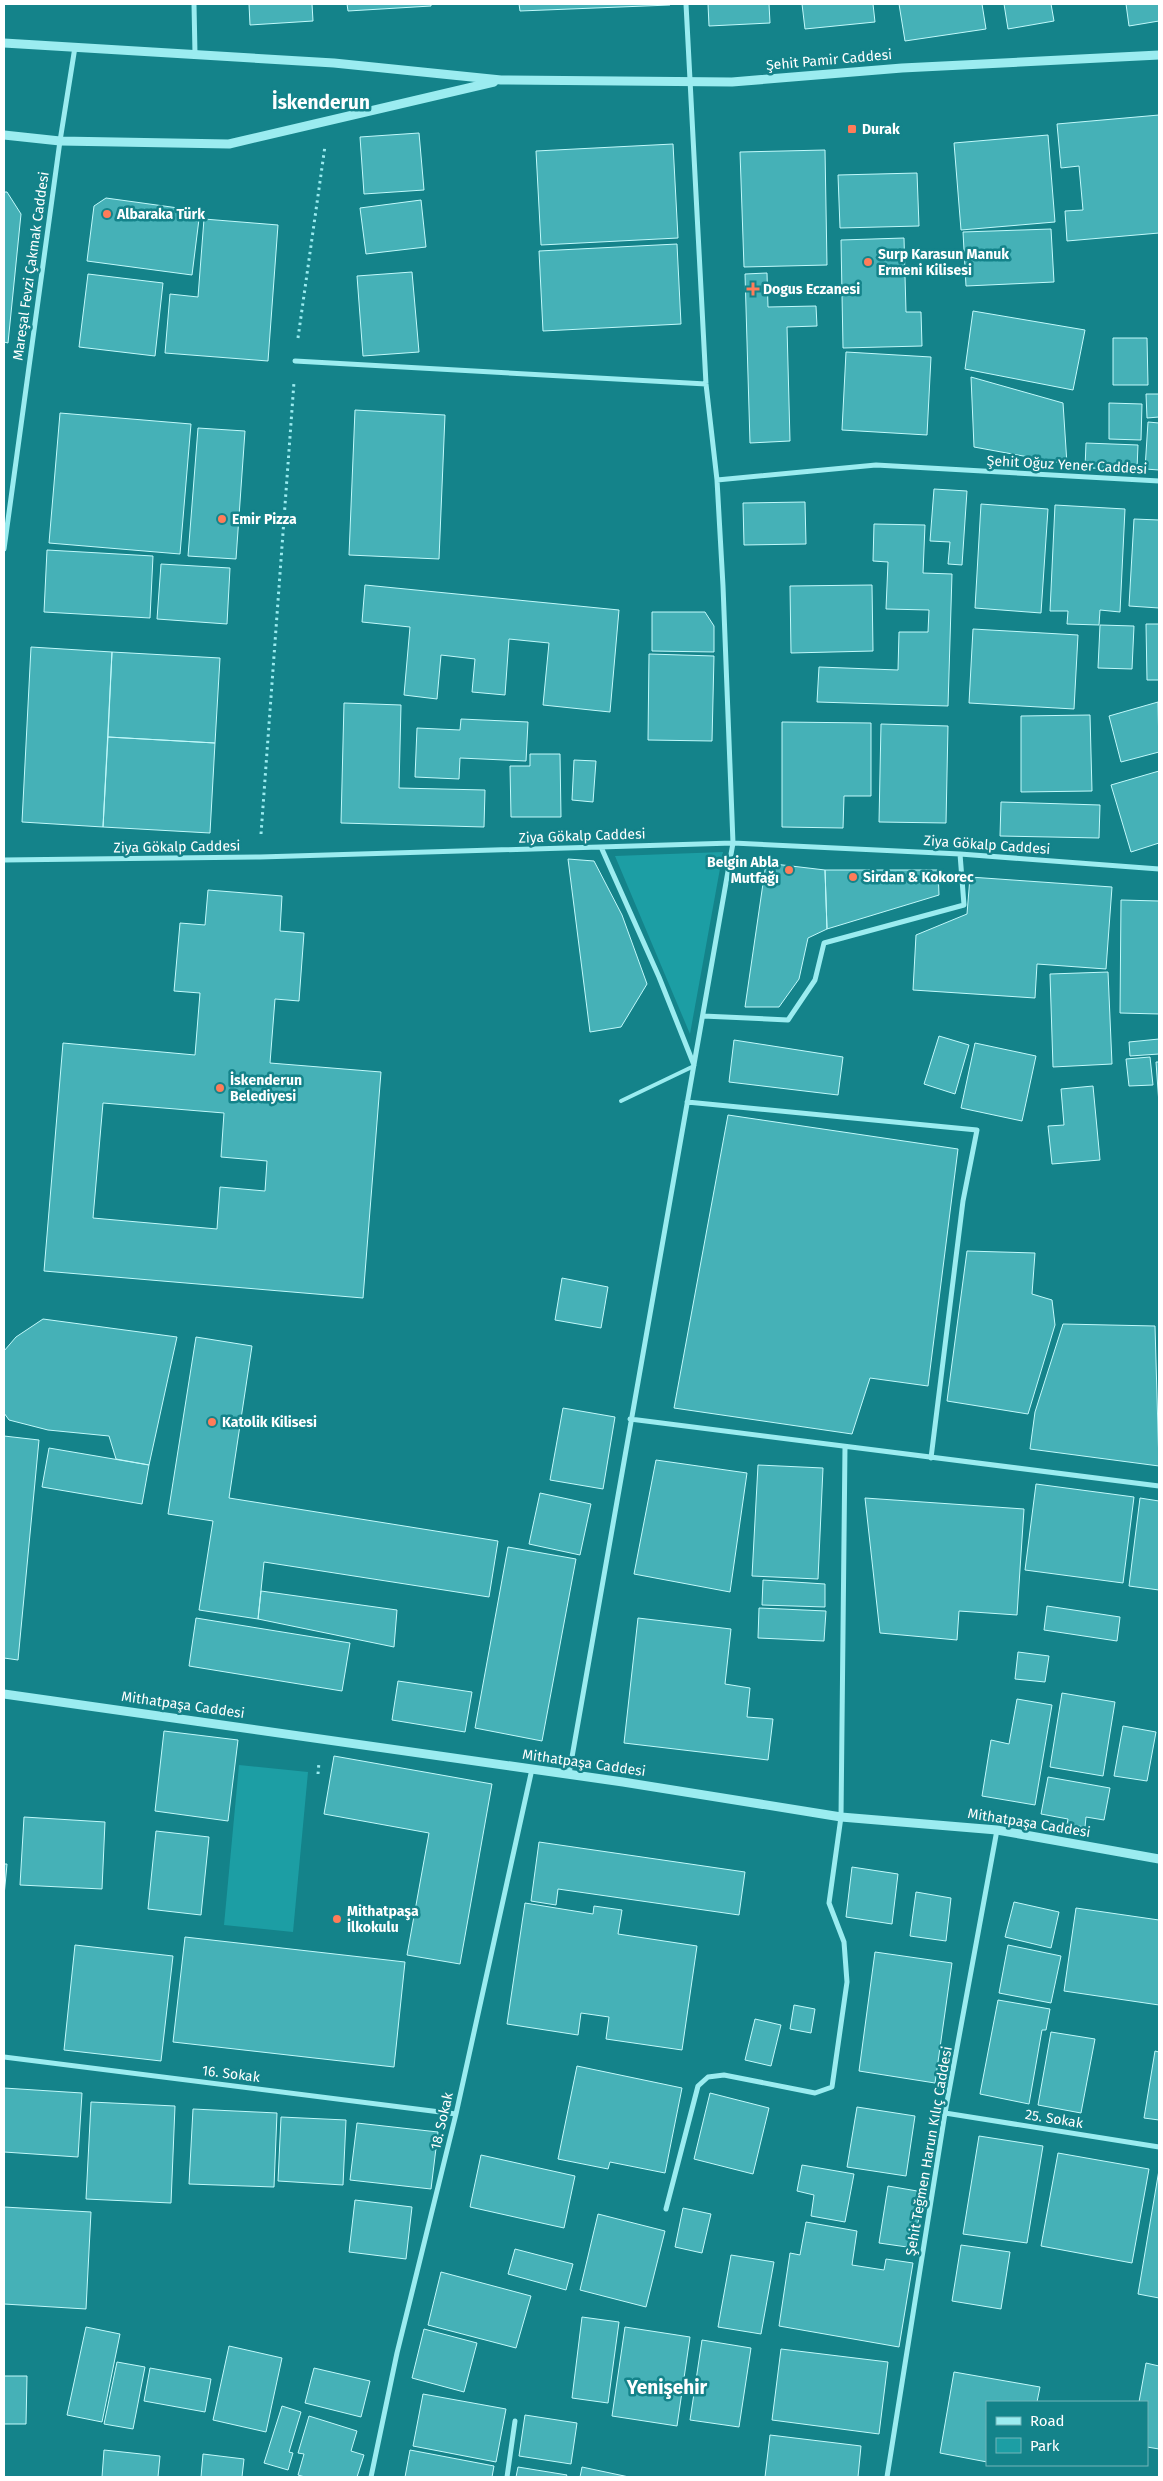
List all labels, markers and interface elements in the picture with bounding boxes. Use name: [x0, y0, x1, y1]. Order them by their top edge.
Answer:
street label: Şehit Pamir Caddesi: [765, 46, 893, 74]
district label: İskenderun: [272, 90, 370, 114]
place label: Durak: [862, 121, 900, 138]
marker: Durak: [846, 123, 858, 135]
street label: Mareşal Fevzi Çakmak Caddesi: [9, 170, 53, 362]
place label: Albaraka Türk: [116, 206, 205, 223]
marker: Albaraka Türk: [101, 208, 113, 220]
place label: Surp Karasun Manuk Ermeni Kilisesi: [878, 246, 1009, 279]
marker: Surp Karasun Manuk Ermeni Kilisesi: [862, 256, 874, 268]
place label: Dogus Eczanesi: [763, 281, 860, 298]
marker: Dogus Eczanesi: [747, 283, 759, 295]
street label: Şehit Oğuz Yener Caddesi: [986, 452, 1148, 478]
place label: Emir Pizza: [232, 511, 297, 528]
marker: Emir Pizza: [216, 513, 228, 525]
street label: Ziya Gökalp Caddesi: [518, 825, 646, 847]
street label: Ziya Gökalp Caddesi: [923, 832, 1051, 858]
street label: Ziya Gökalp Caddesi: [113, 837, 241, 857]
place label: Belgin Abla Mutfağı: [707, 854, 779, 887]
marker: Belgin Abla Mutfağı: [783, 864, 795, 876]
place label: Sirdan & Kokorec: [863, 869, 974, 886]
marker: Sirdan & Kokorec: [847, 871, 859, 883]
place label: İskenderun Belediyesi: [230, 1071, 302, 1105]
marker: İskenderun Belediyesi: [214, 1082, 226, 1094]
place label: Katolik Kilisesi: [222, 1414, 317, 1431]
marker: Katolik Kilisesi: [206, 1416, 218, 1428]
street label: Mithatpaşa Caddesi: [120, 1688, 246, 1722]
street label: Mithatpaşa Caddesi: [521, 1746, 647, 1780]
street label: Mithatpaşa Caddesi: [966, 1805, 1092, 1841]
place label: Mithatpaşa İlkokulu: [347, 1903, 419, 1936]
marker: Mithatpaşa İlkokulu: [331, 1913, 343, 1925]
street label: Şehit Teğmen Harun Kılıç Caddesi: [902, 2045, 956, 2257]
street label: 16. Sokak: [201, 2062, 262, 2086]
street label: 18. Sokak: [427, 2090, 457, 2151]
street label: 25. Sokak: [1024, 2106, 1085, 2132]
district label: Yenişehir: [626, 2376, 708, 2399]
legend: [986, 2401, 1148, 2466]
text: Road: [1030, 2412, 1065, 2430]
text: Park: [1030, 2437, 1060, 2455]

